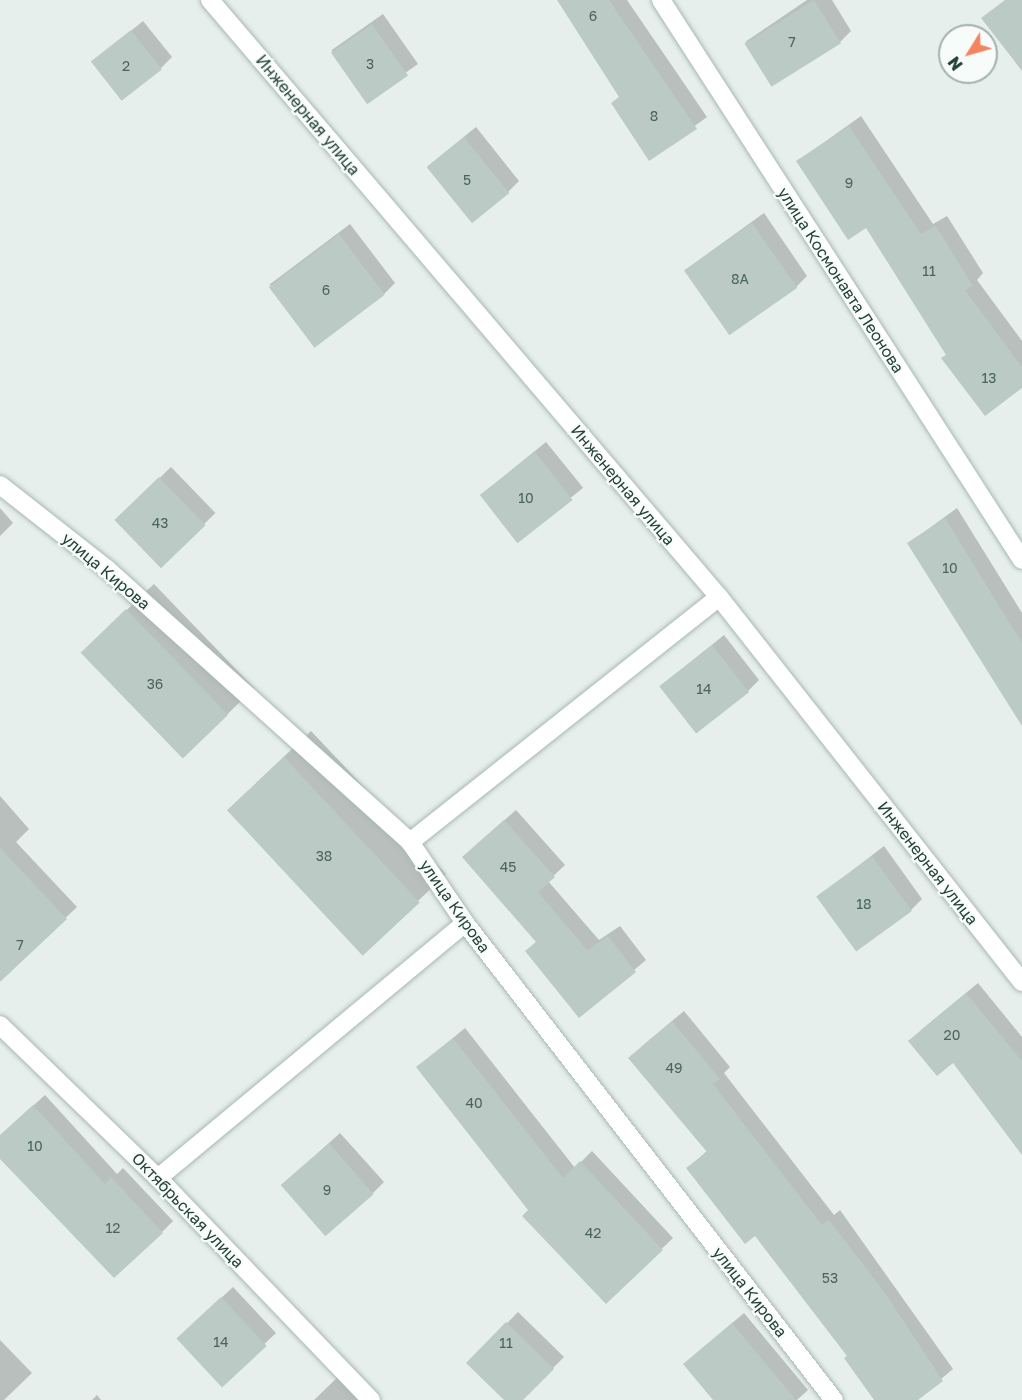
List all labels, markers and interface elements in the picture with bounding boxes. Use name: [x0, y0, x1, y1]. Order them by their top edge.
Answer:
house number: 6: [589, 8, 597, 24]
north arrow: [938, 24, 998, 84]
house number: 7: [788, 34, 796, 50]
street label: Инженерная улица: [252, 51, 364, 179]
text: N: [944, 53, 967, 75]
house number: 3: [366, 56, 374, 72]
house number: 2: [122, 58, 130, 74]
house number: 8: [650, 108, 658, 124]
house number: 5: [463, 172, 471, 188]
house number: 9: [845, 175, 853, 191]
street label: улица Космонавта Леонова: [774, 184, 908, 376]
house number: 11: [922, 263, 936, 279]
house number: 8А: [731, 271, 749, 287]
house number: 6: [322, 282, 330, 298]
house number: 13: [982, 370, 996, 386]
street label: Инженерная улица: [567, 421, 679, 549]
house number: 10: [518, 490, 534, 506]
house number: 43: [152, 515, 168, 531]
street label: улица Кирова: [58, 528, 154, 614]
house number: 10: [942, 560, 958, 576]
house number: 36: [147, 676, 163, 692]
house number: 14: [696, 681, 712, 697]
street label: Инженерная улица: [874, 797, 982, 929]
house number: 38: [316, 848, 332, 864]
street label: улица Кирова: [416, 856, 494, 956]
house number: 45: [500, 859, 516, 875]
house number: 18: [856, 896, 872, 912]
house number: 7: [16, 937, 24, 953]
house number: 20: [944, 1027, 960, 1043]
house number: 49: [665, 1060, 683, 1076]
house number: 40: [465, 1095, 483, 1111]
house number: 10: [27, 1138, 43, 1154]
street label: Октябрьская улица: [128, 1148, 248, 1272]
house number: 9: [323, 1182, 331, 1198]
house number: 12: [106, 1220, 120, 1236]
house number: 42: [585, 1225, 601, 1241]
street label: улица Кирова: [709, 1243, 791, 1341]
house number: 53: [822, 1270, 838, 1286]
house number: 14: [213, 1334, 229, 1350]
house number: 11: [499, 1335, 513, 1351]

